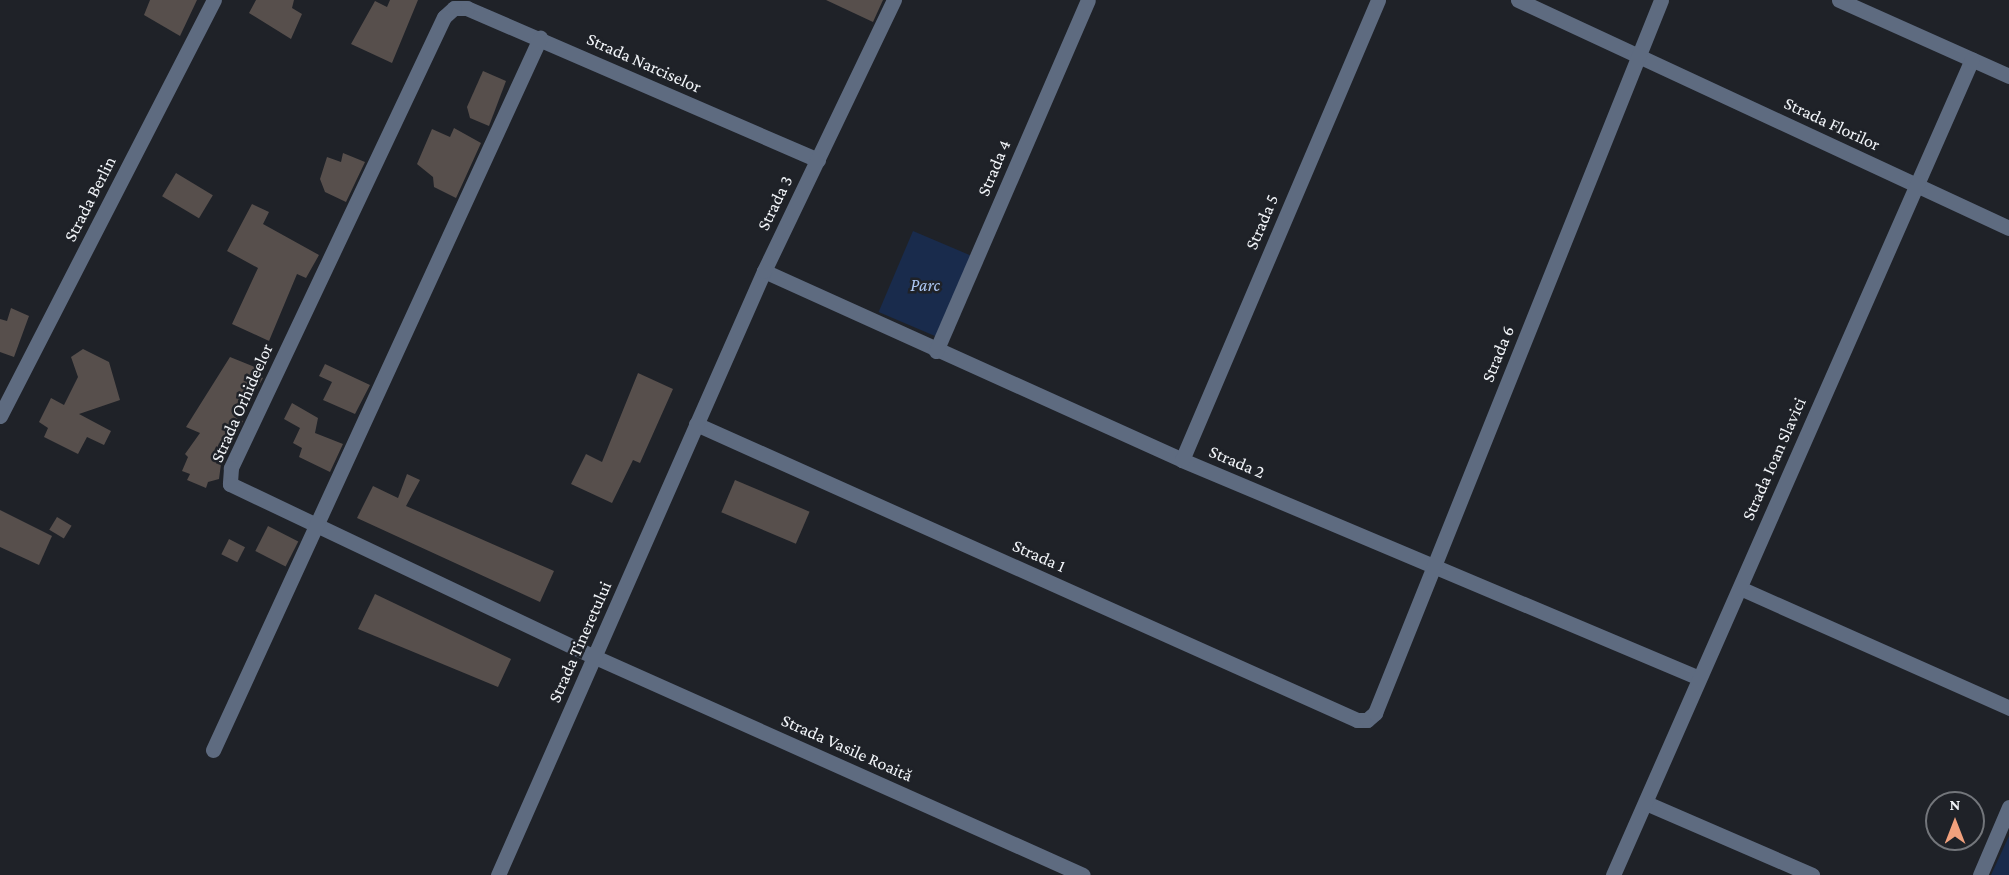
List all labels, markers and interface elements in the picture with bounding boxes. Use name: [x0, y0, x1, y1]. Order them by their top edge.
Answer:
street label: Strada Narciselor: [583, 28, 705, 98]
street label: Strada Florilor: [1780, 92, 1884, 156]
street label: Strada 4: [973, 137, 1015, 199]
street label: Strada Berlin: [59, 153, 121, 245]
street label: Strada 3: [752, 172, 798, 234]
street label: Strada 5: [1241, 191, 1283, 253]
park label: Parc: [910, 274, 940, 296]
street label: Strada 6: [1477, 323, 1519, 385]
street label: Strada Orhideelor: [206, 340, 278, 466]
street label: Strada Ioan Slavici: [1737, 394, 1811, 524]
street label: Strada 2: [1206, 441, 1268, 483]
street label: Strada 1: [1009, 535, 1069, 577]
street label: Strada Tineretului: [544, 578, 616, 706]
street label: Strada Vasile Roaită: [778, 709, 916, 787]
north arrow: [1925, 791, 1985, 851]
text: N: [1950, 796, 1960, 813]

